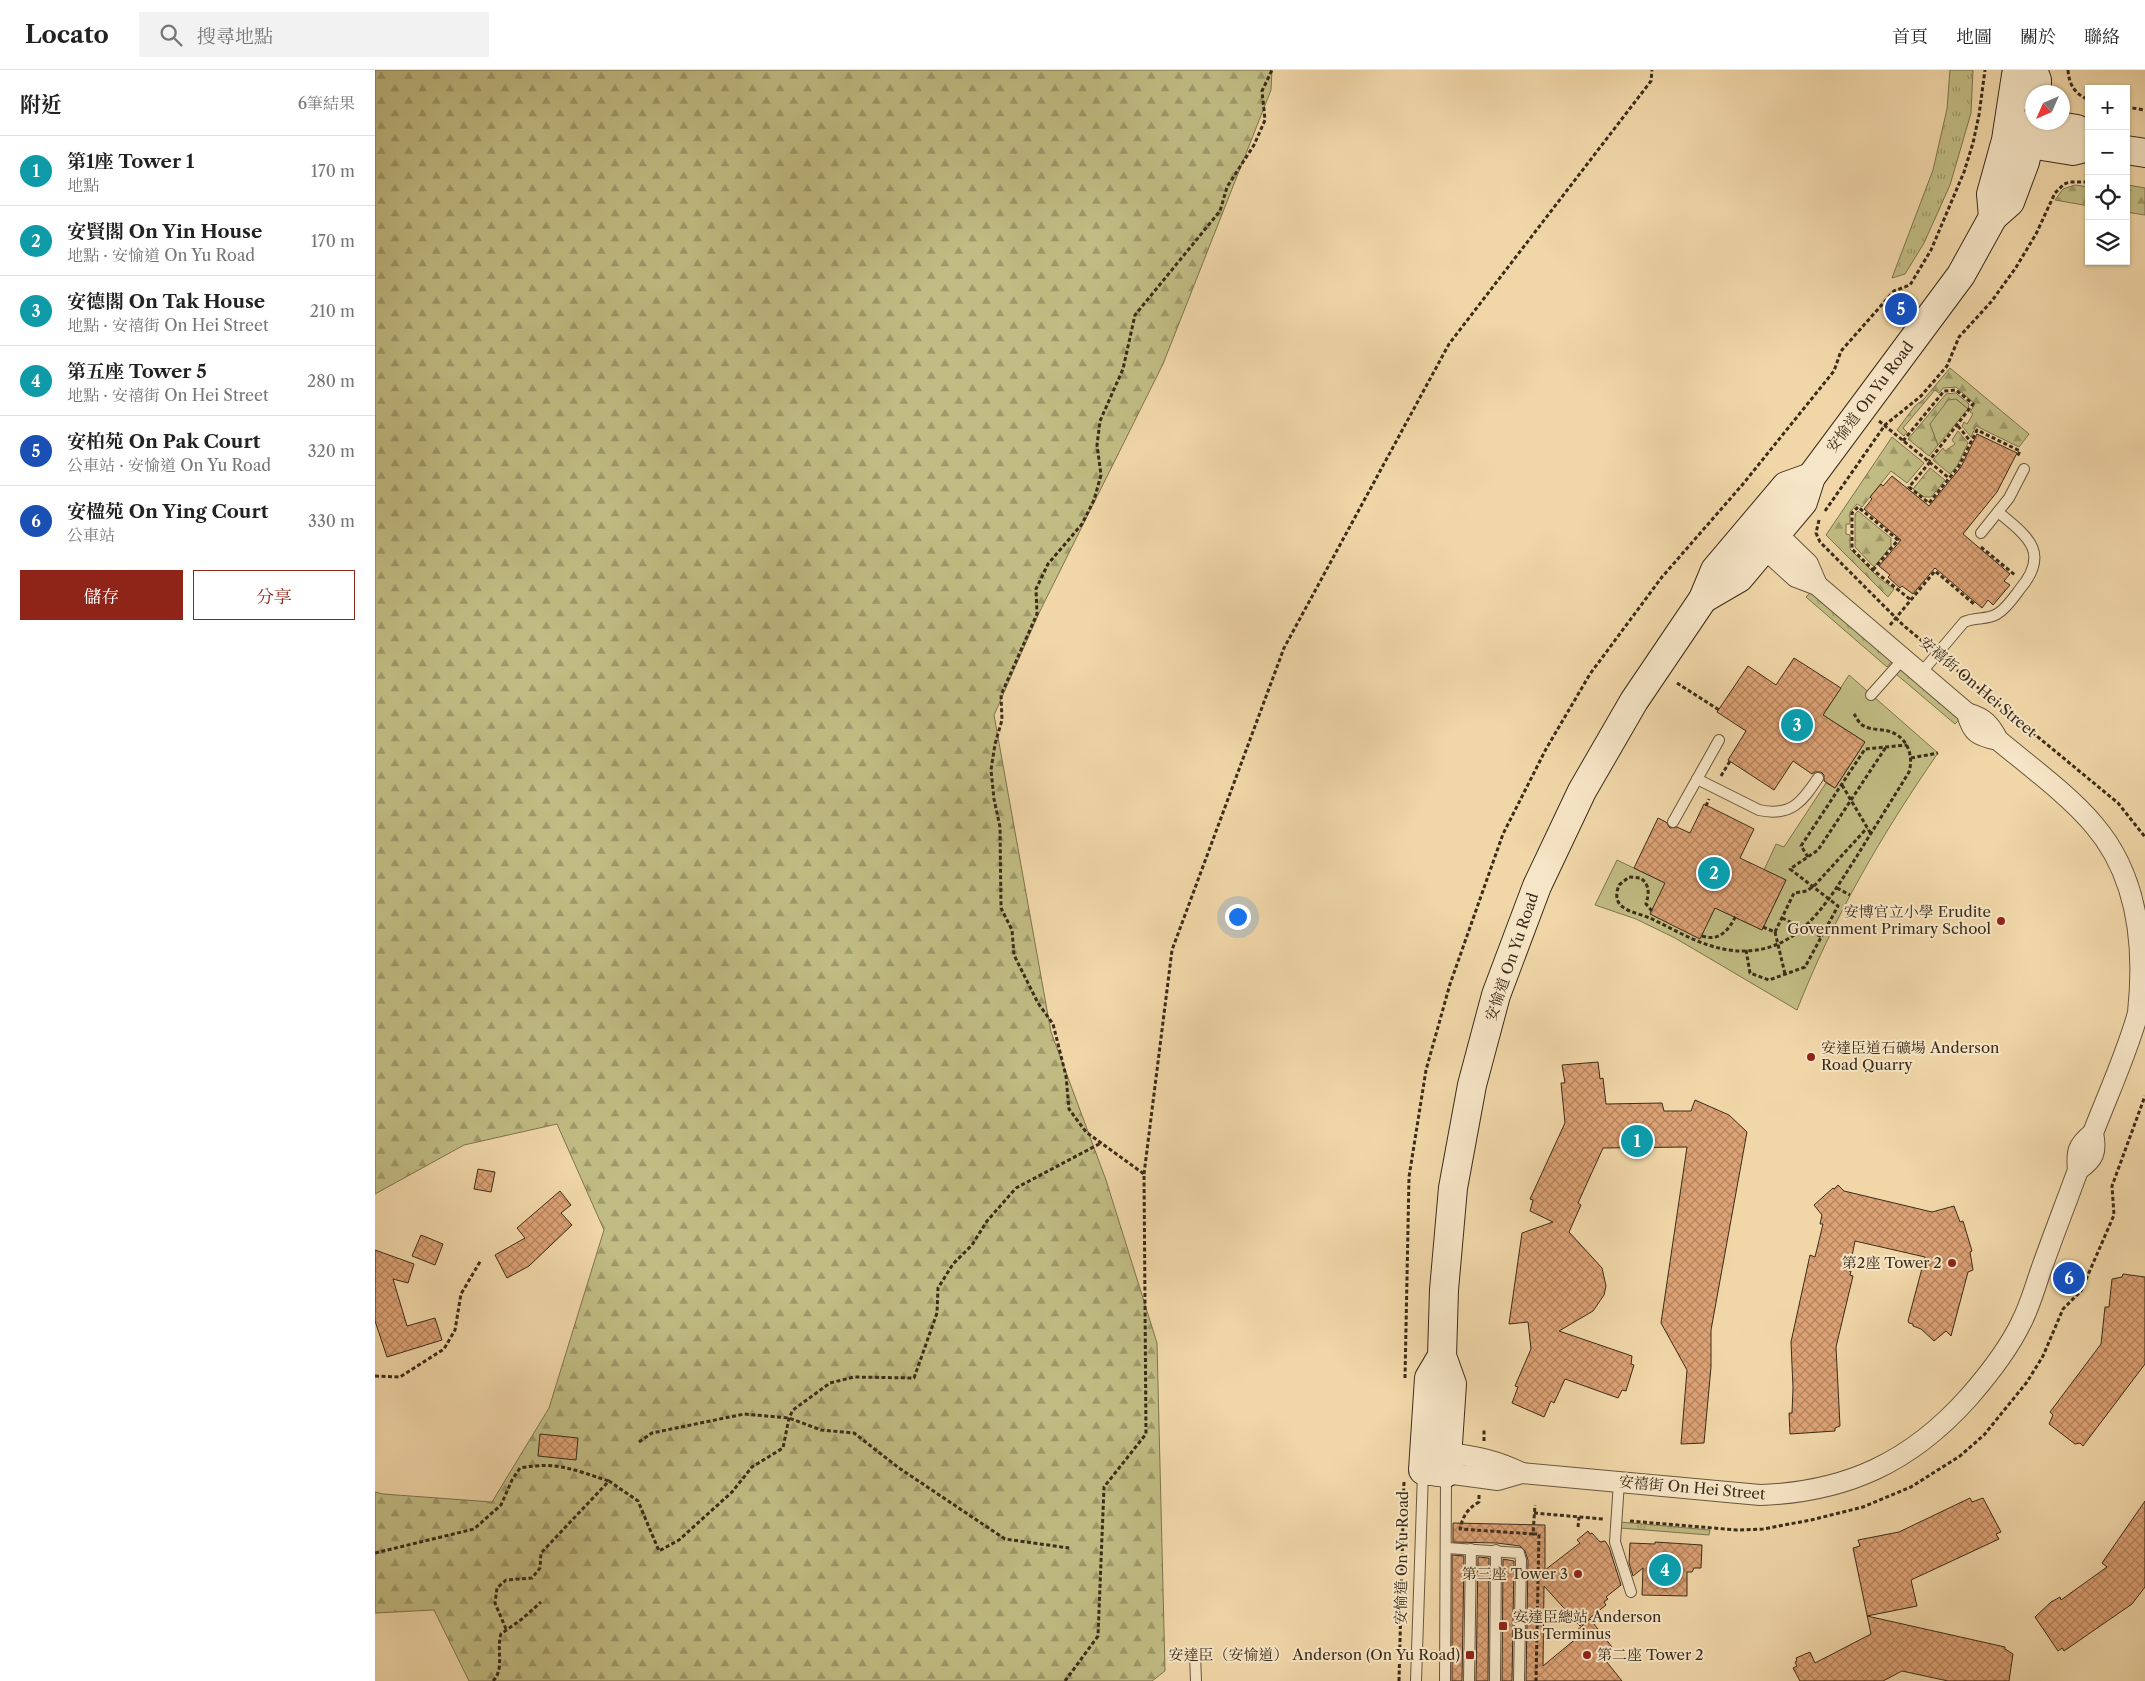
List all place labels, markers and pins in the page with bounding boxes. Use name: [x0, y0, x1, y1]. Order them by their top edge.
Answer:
pin: 5: [1885, 290, 1917, 328]
pin: 3: [1781, 706, 1813, 744]
pin: 2: [1698, 854, 1730, 892]
place label: 安博官立小學 Erudite Government Primary School: [1787, 902, 1992, 938]
marker: 安博官立小學 Erudite Government Primary School: [1995, 915, 2007, 927]
place label: 安達臣道石礦場 Anderson Road Quarry: [1821, 1038, 2000, 1074]
marker: 安達臣道石礦場 Anderson Road Quarry: [1805, 1051, 1817, 1063]
pin: 1: [1621, 1122, 1653, 1160]
place label: 第2座 Tower 2: [1842, 1253, 1942, 1272]
marker: 第2座 Tower 2: [1946, 1257, 1958, 1269]
pin: 6: [2053, 1259, 2085, 1297]
pin: 4: [1649, 1551, 1681, 1589]
place label: 第三座 Tower 3: [1462, 1564, 1568, 1583]
marker: 第三座 Tower 3: [1572, 1568, 1584, 1580]
place label: 安達臣總站 Anderson Bus Terminus: [1513, 1607, 1662, 1643]
marker: 安達臣總站 Anderson Bus Terminus: [1497, 1620, 1509, 1632]
place label: 安達臣（安愉道） Anderson (On Yu Road): [1169, 1645, 1460, 1664]
place label: 第二座 Tower 2: [1597, 1645, 1704, 1664]
marker: 安達臣（安愉道） Anderson (On Yu Road): [1464, 1649, 1476, 1661]
marker: 第二座 Tower 2: [1581, 1649, 1593, 1661]

